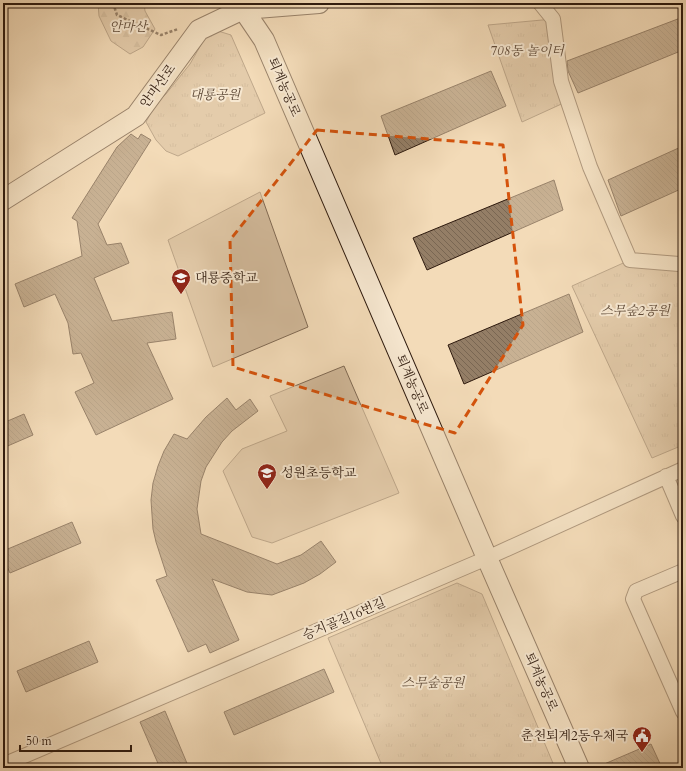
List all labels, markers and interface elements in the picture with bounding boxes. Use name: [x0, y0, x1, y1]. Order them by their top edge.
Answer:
park label: 안마산: [109, 18, 149, 36]
park label: 708동 놀이터: [490, 42, 565, 60]
street label: 퇴계농공로: [263, 55, 305, 120]
street label: 안마산로: [136, 60, 180, 112]
park label: 대룡공원: [190, 86, 242, 104]
school or university icon: 대룡중학교: [170, 267, 192, 295]
place label: 대룡중학교: [195, 269, 258, 287]
park label: 스무숲2공원: [600, 302, 671, 320]
street label: 퇴계농공로: [391, 352, 433, 417]
school or university icon: 성원초등학교: [256, 462, 278, 490]
place label: 성원초등학교: [281, 464, 357, 482]
street label: 승지골길16번길: [300, 593, 388, 645]
street label: 퇴계농공로: [520, 650, 562, 715]
park label: 스무숲공원: [402, 674, 466, 692]
public building icon: 춘천퇴계2동우체국: [631, 725, 653, 753]
scale bar: [20, 727, 131, 753]
place label: 춘천퇴계2동우체국: [521, 727, 628, 745]
text: 50 m: [26, 733, 53, 749]

